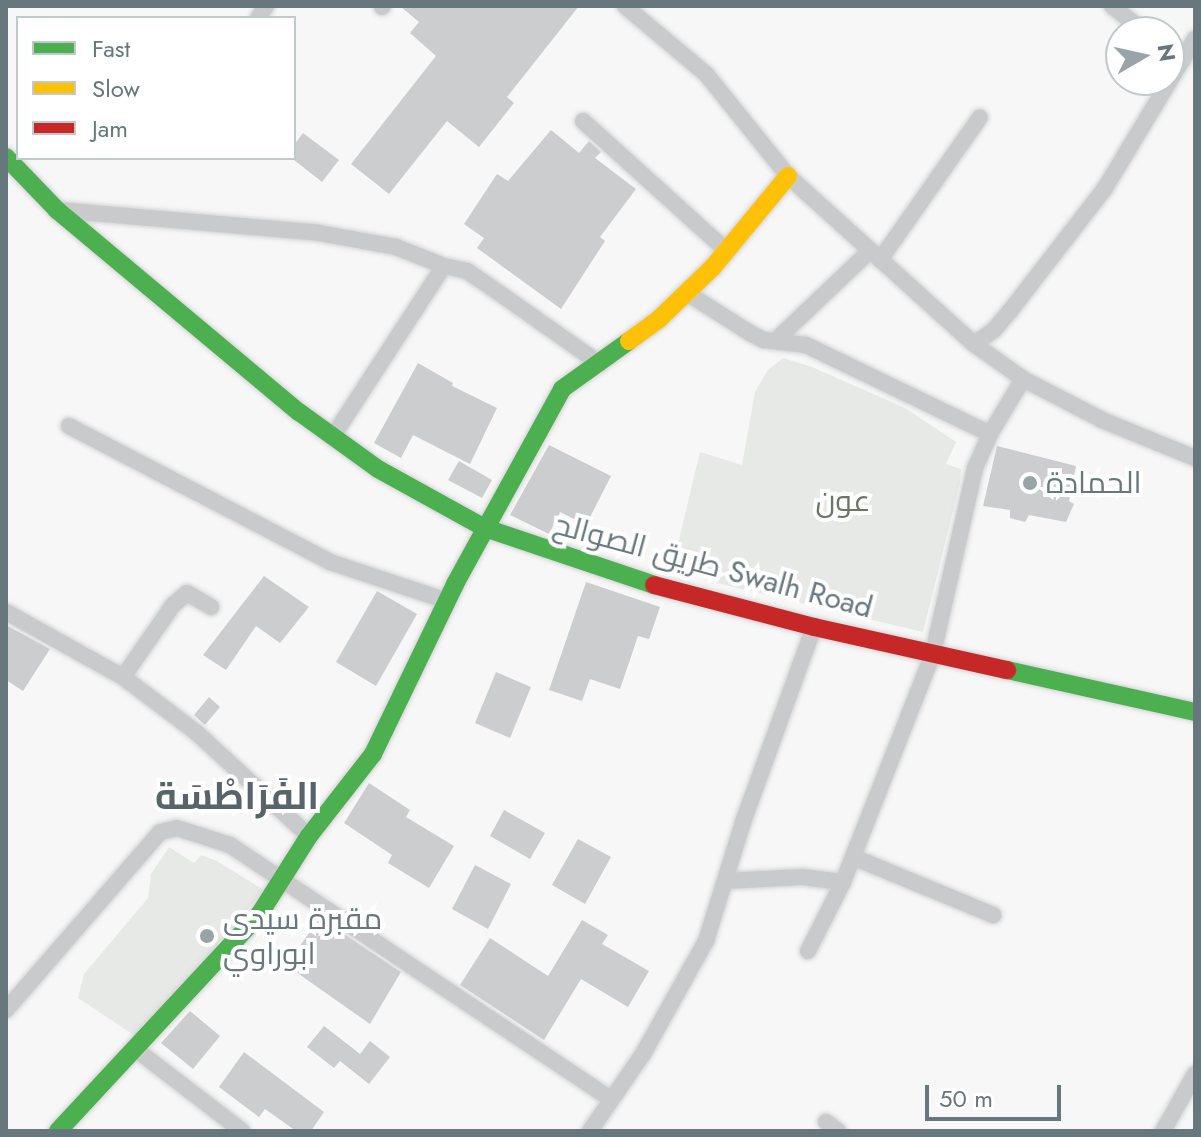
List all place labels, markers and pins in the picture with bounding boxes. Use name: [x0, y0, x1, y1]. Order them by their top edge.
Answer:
place label: الحمادة: [1046, 465, 1142, 501]
marker: الحمادة: [1021, 474, 1039, 492]
place label: مقبرة سيدى ابوراوي: [223, 901, 382, 972]
marker: مقبرة سيدى ابوراوي: [198, 927, 216, 945]

